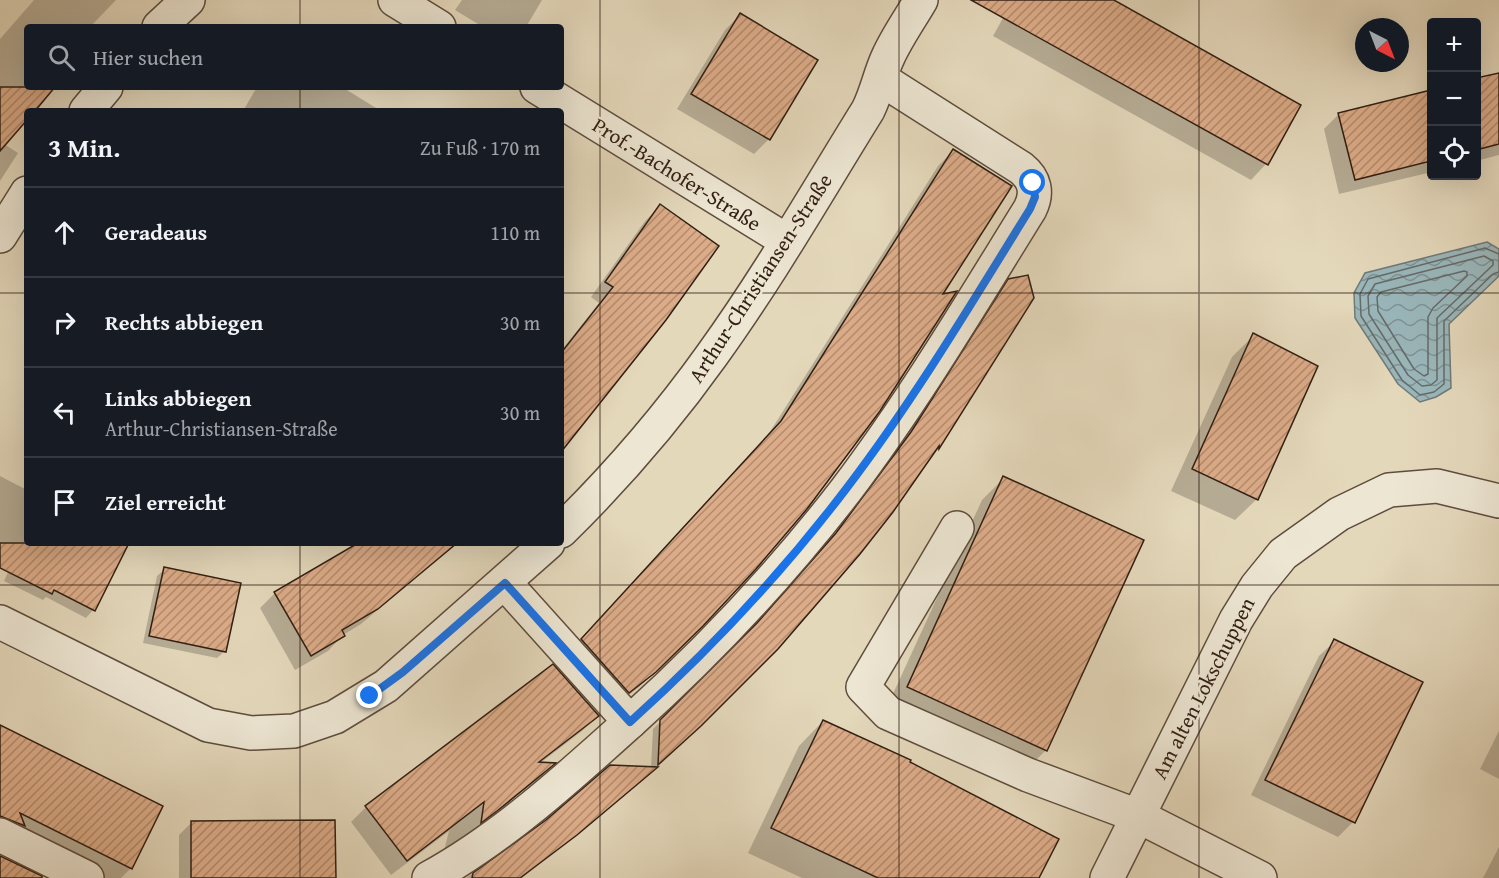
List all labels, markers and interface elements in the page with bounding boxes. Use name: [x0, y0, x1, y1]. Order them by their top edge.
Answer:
north arrow: [1355, 18, 1409, 72]
map controls: [1427, 18, 1481, 180]
button: +: [1427, 18, 1481, 72]
search box: [24, 24, 564, 90]
icon: search: [45, 41, 78, 74]
text: Hier suchen: [93, 41, 203, 73]
button: −: [1427, 72, 1481, 126]
street label: Prof.-Bachofer-Straße: [587, 110, 767, 238]
button: locate: [1427, 126, 1481, 180]
text: 3 Min.: [48, 128, 120, 167]
text: Zu Fuß · 170 m: [420, 133, 540, 162]
street label: Arthur-Christiansen-Straße: [680, 167, 840, 389]
route start: [1019, 169, 1045, 195]
icon: ahead: [48, 216, 81, 249]
text: Geradeaus: [105, 216, 207, 248]
text: 110 m: [490, 218, 540, 247]
icon: right: [48, 306, 81, 339]
text: Rechts abbiegen: [105, 306, 263, 338]
text: 30 m: [500, 308, 540, 337]
text: Links abbiegen: [105, 382, 251, 414]
icon: left: [48, 396, 81, 429]
text: 30 m: [500, 398, 540, 427]
text: Arthur-Christiansen-Straße: [105, 414, 338, 443]
icon: arrive: [48, 486, 81, 519]
text: Ziel erreicht: [105, 486, 226, 518]
street label: Am alten Lokschuppen: [1144, 591, 1262, 784]
route end: [356, 682, 382, 708]

